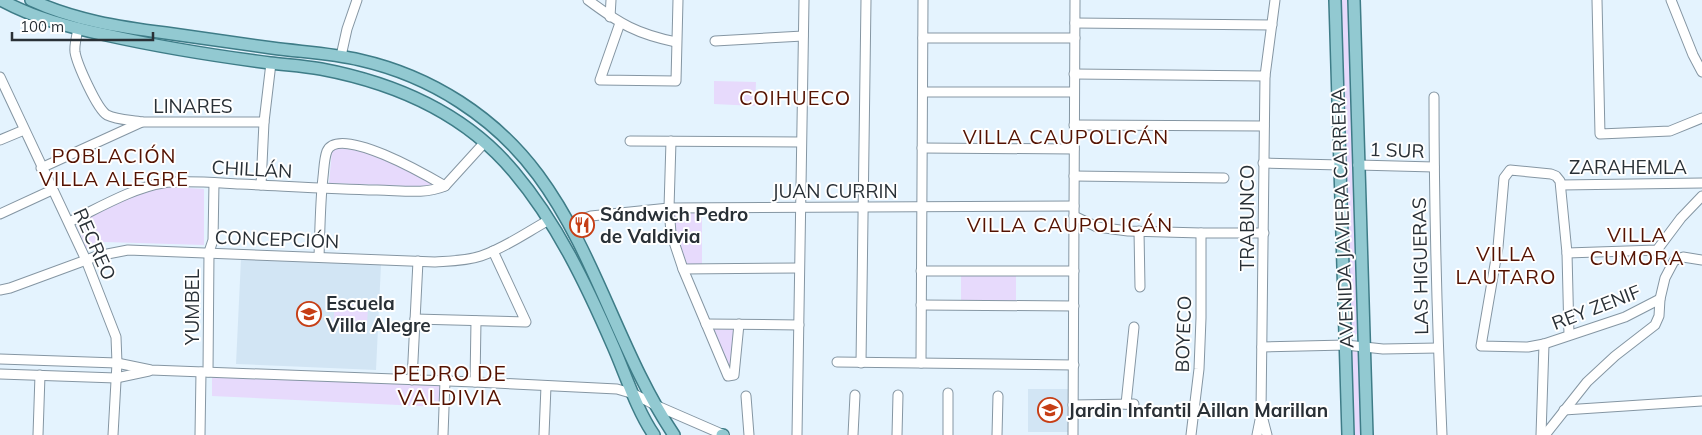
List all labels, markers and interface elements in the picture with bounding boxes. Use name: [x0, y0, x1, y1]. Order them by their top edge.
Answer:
scale bar: [12, 10, 154, 42]
text: 100 m: [20, 17, 64, 36]
district label: COIHUECO: [739, 85, 851, 110]
street label: AVENIDA JAVIERA CARRERA: [1325, 87, 1359, 349]
street label: LINARES: [153, 94, 233, 118]
district label: VILLA CAUPOLICÁN: [963, 124, 1169, 149]
street label: 1 SUR: [1369, 137, 1425, 163]
district label: POBLACIÓN VILLA ALEGRE: [39, 143, 189, 191]
street label: CHILLÁN: [211, 155, 293, 183]
street label: ZARAHEMLA: [1569, 155, 1687, 179]
street label: TRABUNCO: [1235, 165, 1259, 271]
street label: JUAN CURRIN: [772, 179, 898, 203]
street label: LAS HIGUERAS: [1407, 197, 1433, 335]
place label: Sándwich Pedro de Valdivia: [600, 202, 748, 248]
street label: RECREO: [69, 204, 121, 284]
restaurant icon: Sándwich Pedro de Valdivia: [569, 212, 595, 238]
district label: VILLA CAUPOLICÁN: [967, 212, 1173, 237]
district label: VILLA CUMORA: [1589, 222, 1685, 270]
street label: CONCEPCIÓN: [214, 225, 340, 253]
district label: VILLA LAUTARO: [1455, 241, 1557, 289]
street label: YUMBEL: [180, 268, 204, 346]
street label: REY ZENIF: [1548, 279, 1644, 335]
place label: Escuela Villa Alegre: [325, 291, 431, 337]
street label: BOYECO: [1170, 295, 1196, 373]
school or university icon: Escuela Villa Alegre: [296, 301, 322, 327]
district label: PEDRO DE VALDIVIA: [393, 360, 507, 410]
school or university icon: Jardin Infantil Aillan Marillan: [1037, 397, 1063, 423]
place label: Jardin Infantil Aillan Marillan: [1068, 398, 1328, 422]

